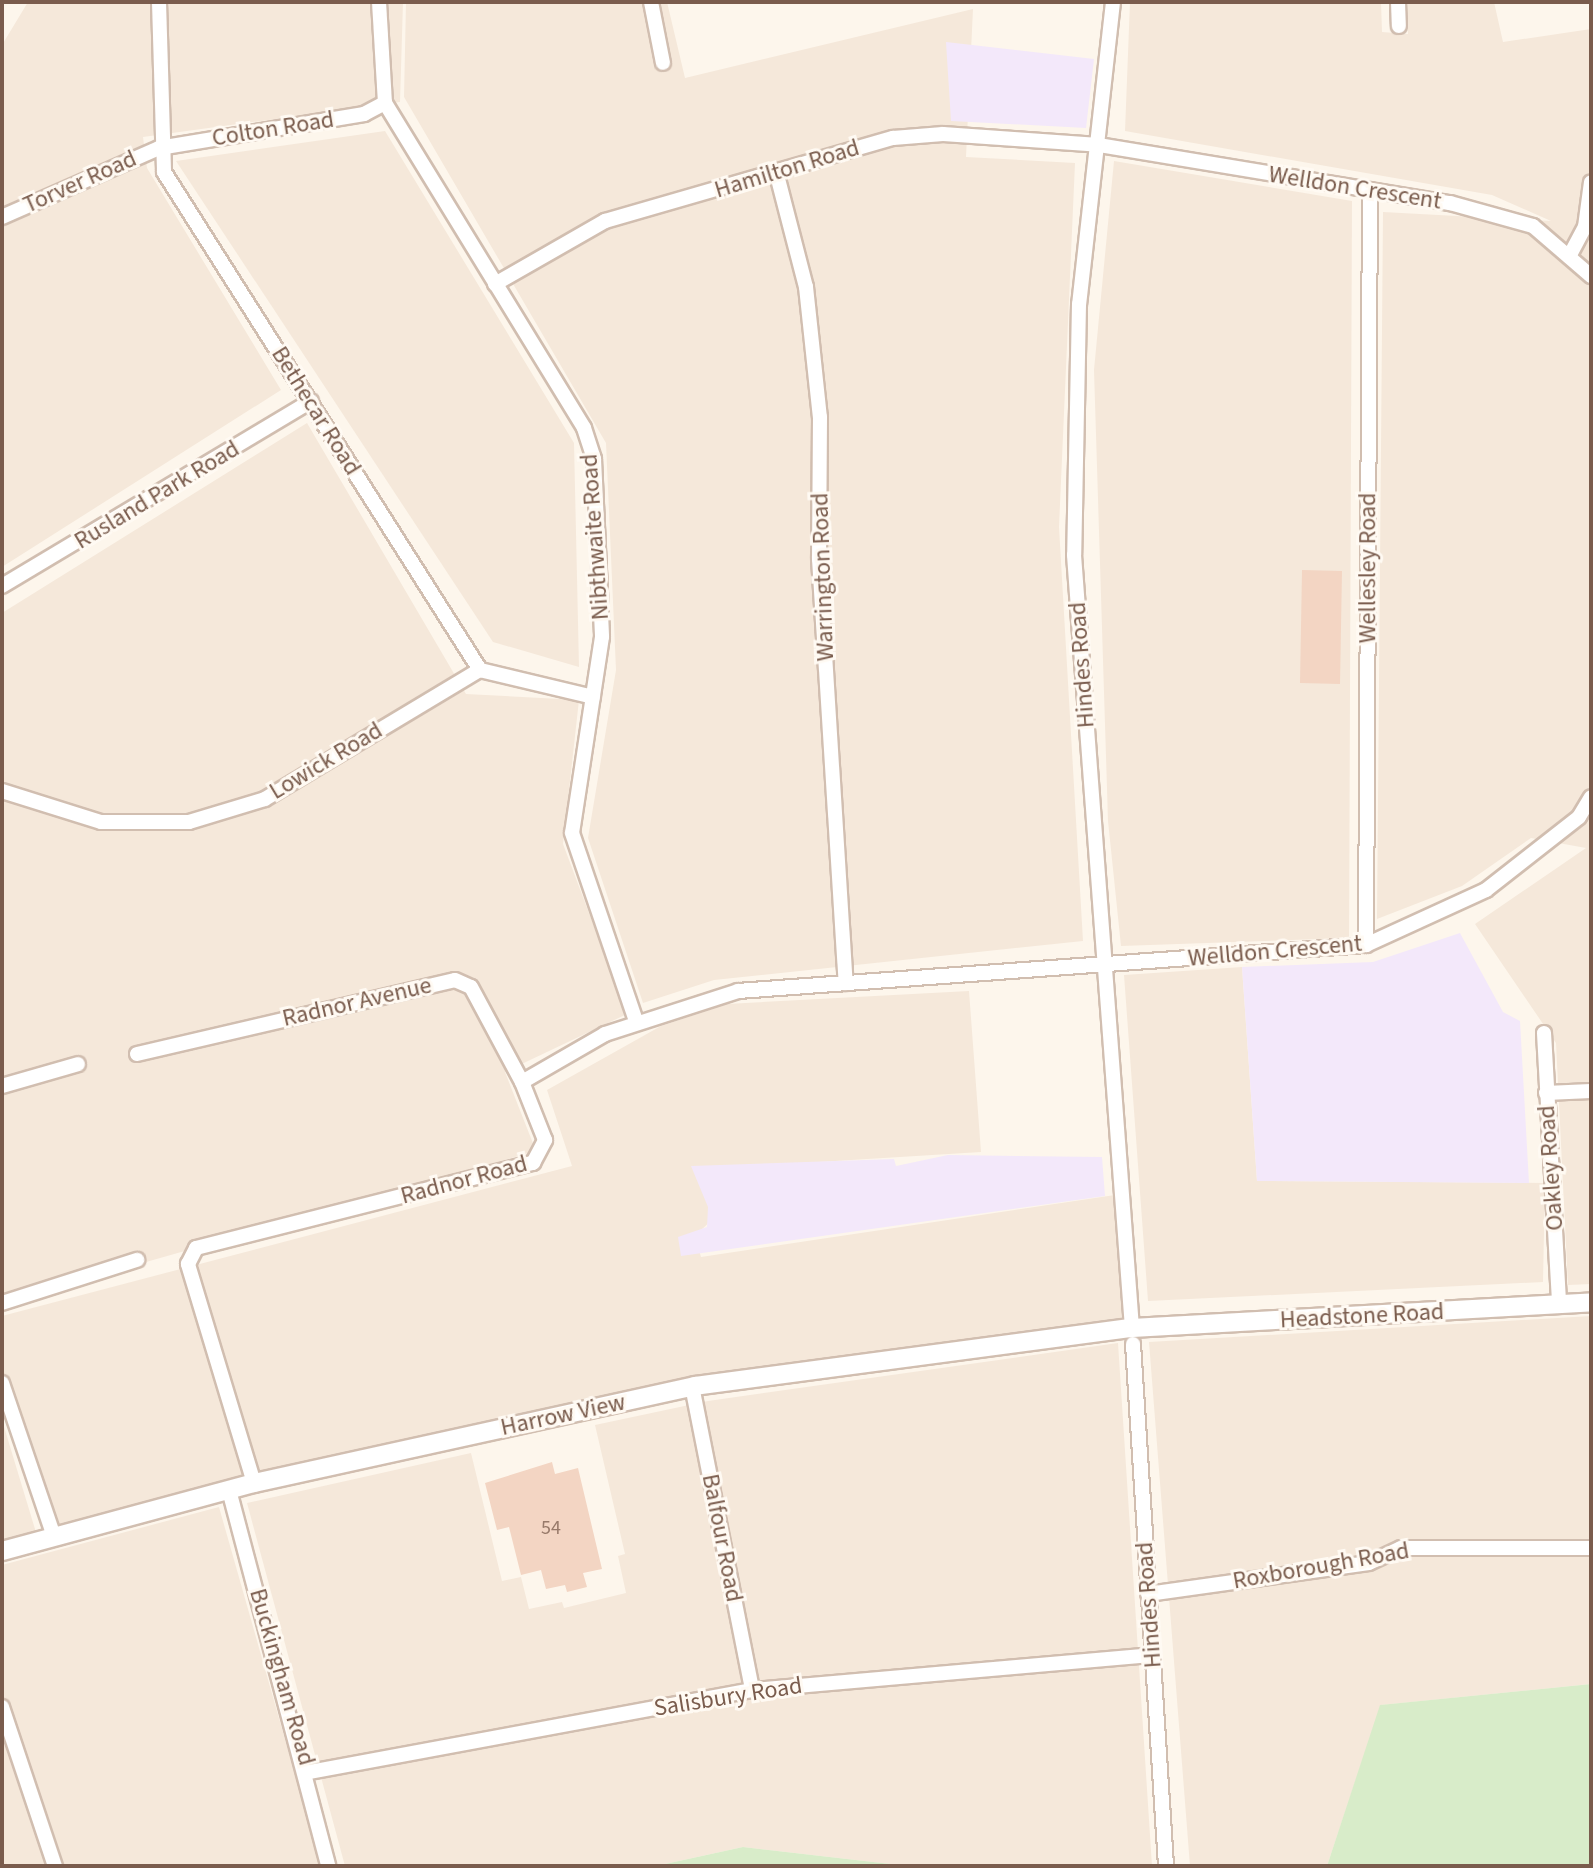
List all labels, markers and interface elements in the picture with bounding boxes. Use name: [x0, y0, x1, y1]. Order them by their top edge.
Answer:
street label: Colton Road: [210, 105, 336, 153]
street label: Hamilton Road: [711, 133, 863, 205]
street label: Torver Road: [19, 144, 141, 220]
street label: Welldon Crescent: [1267, 160, 1443, 216]
street label: Bethecar Road: [265, 341, 367, 481]
street label: Rusland Park Road: [69, 434, 245, 556]
street label: Nibthwaite Road: [575, 453, 615, 621]
street label: Warrington Road: [806, 492, 840, 662]
street label: Wellesley Road: [1354, 493, 1382, 643]
street label: Hindes Road: [1063, 601, 1101, 729]
street label: Lowick Road: [264, 716, 388, 806]
street label: Welldon Crescent: [1187, 929, 1363, 973]
street label: Radnor Avenue: [280, 971, 434, 1033]
street label: Oakley Road: [1532, 1104, 1570, 1232]
street label: Radnor Road: [398, 1149, 530, 1211]
street label: Headstone Road: [1279, 1297, 1445, 1335]
street label: Harrow View: [498, 1388, 628, 1442]
street label: Balfour Road: [695, 1472, 749, 1604]
house number: 54: [541, 1516, 561, 1540]
street label: Roxborough Road: [1231, 1536, 1411, 1596]
street label: Hindes Road: [1130, 1541, 1168, 1669]
street label: Buckingham Road: [243, 1585, 321, 1769]
street label: Salisbury Road: [652, 1671, 804, 1723]

